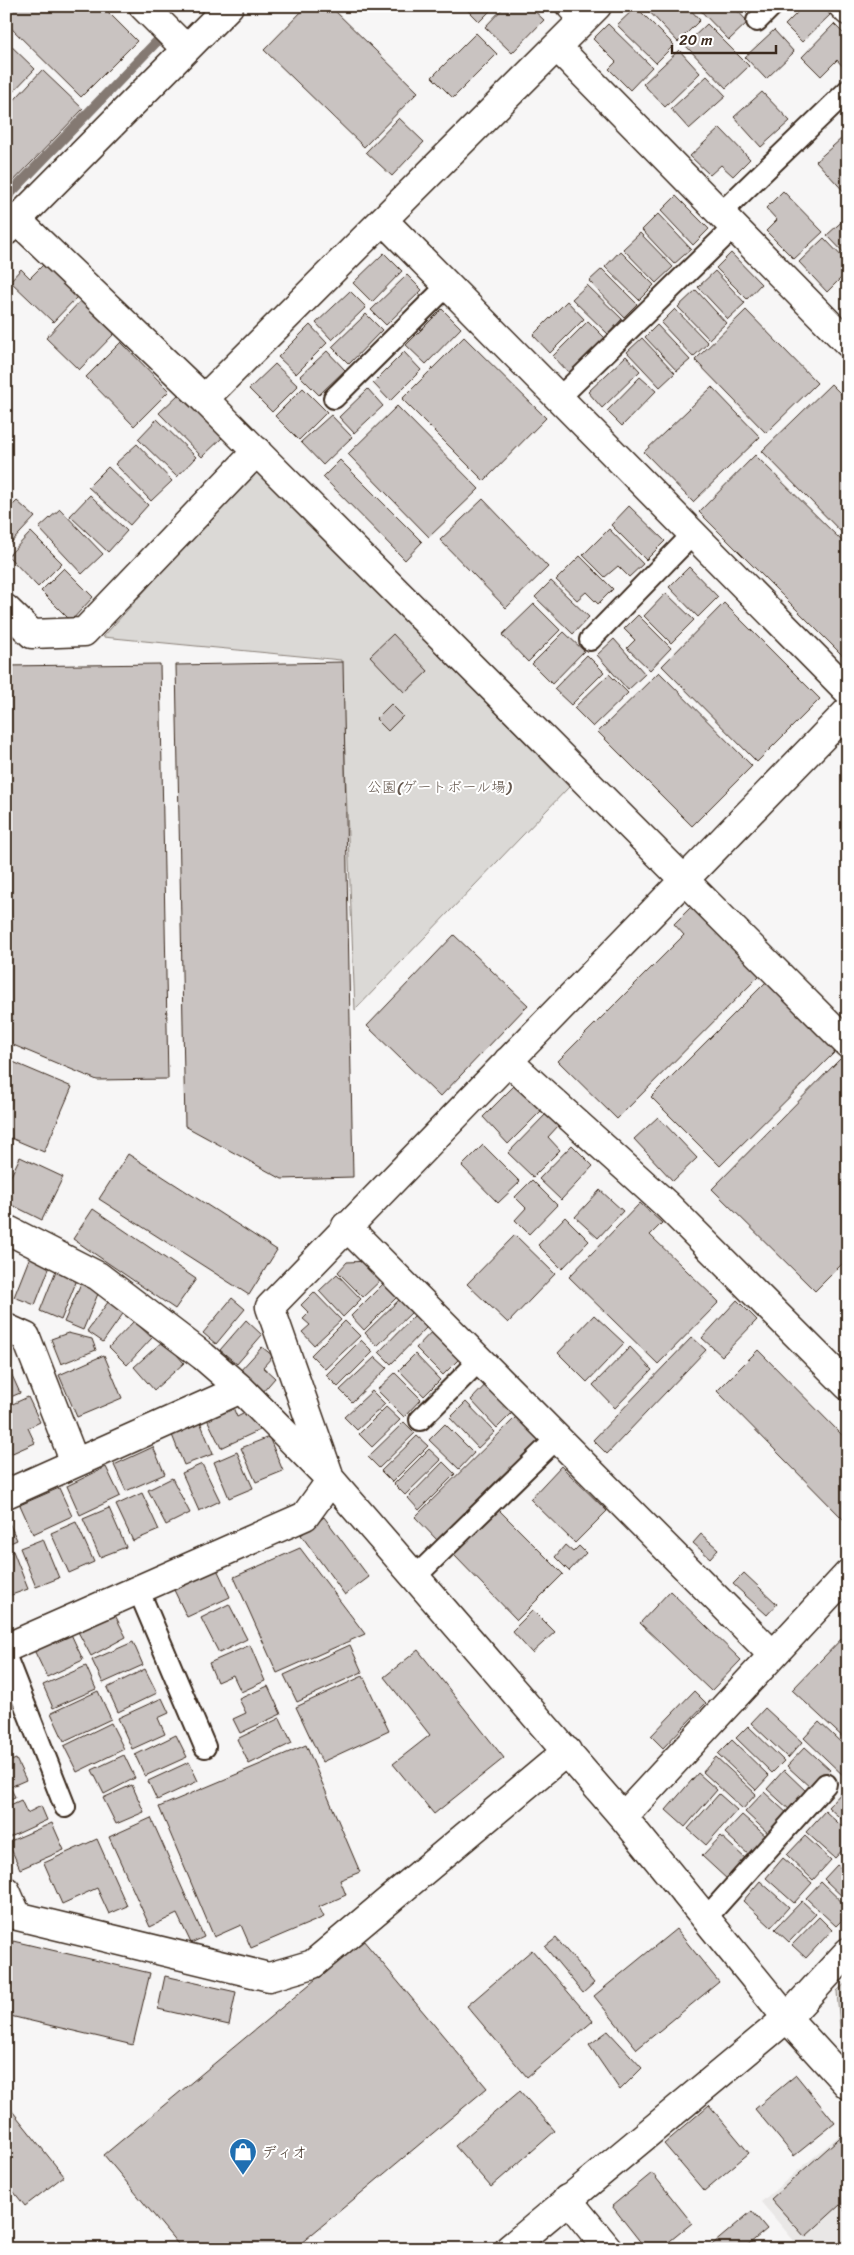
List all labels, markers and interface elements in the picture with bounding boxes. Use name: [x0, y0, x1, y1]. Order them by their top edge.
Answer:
scale bar: [672, 22, 775, 54]
text: 20 m: [679, 27, 713, 53]
park label: 公園(ゲートボール場): [367, 774, 512, 800]
shop icon: ディオ: [228, 2137, 258, 2176]
place label: ディオ: [262, 2139, 307, 2165]

